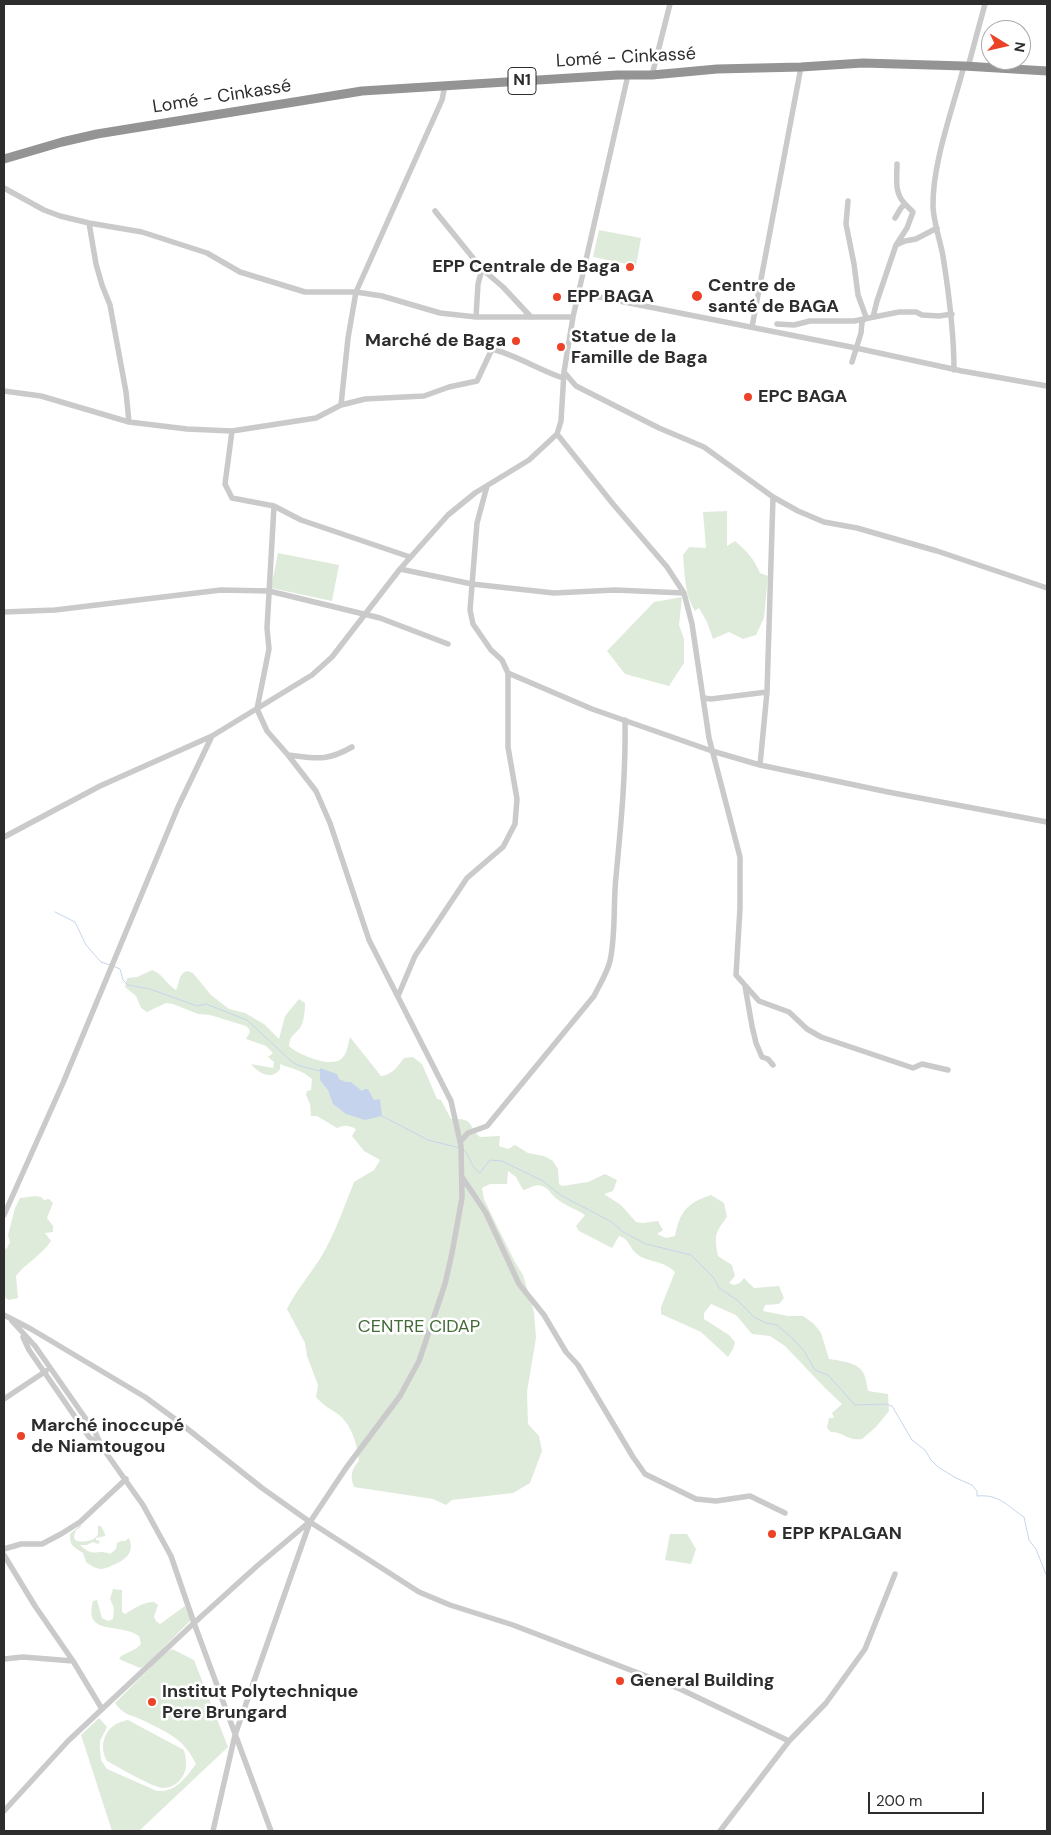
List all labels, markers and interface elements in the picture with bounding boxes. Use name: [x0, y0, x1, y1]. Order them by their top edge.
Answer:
north arrow: [981, 20, 1031, 70]
text: N: [1010, 41, 1030, 54]
street label: Lomé - Cinkassé: [556, 44, 696, 72]
road number: N1: [508, 68, 536, 94]
street label: Lomé - Cinkassé: [151, 75, 293, 119]
place label: EPP Centrale de Baga: [432, 256, 620, 278]
marker: EPP Centrale de Baga: [624, 261, 636, 273]
place label: Centre de santé de BAGA: [708, 275, 839, 318]
place label: EPP BAGA: [567, 286, 654, 308]
marker: Centre de santé de BAGA: [690, 289, 704, 303]
marker: EPP BAGA: [551, 291, 563, 303]
place label: Statue de la Famille de Baga: [571, 326, 707, 368]
place label: Marché de Baga: [365, 330, 506, 352]
marker: Marché de Baga: [510, 335, 522, 347]
marker: Statue de la Famille de Baga: [555, 341, 567, 353]
place label: EPC BAGA: [758, 386, 847, 408]
marker: EPC BAGA: [742, 391, 754, 403]
park label: CENTRE CIDAP: [358, 1316, 480, 1338]
place label: Marché inoccupé de Niamtougou: [31, 1415, 184, 1458]
marker: Marché inoccupé de Niamtougou: [15, 1430, 27, 1442]
place label: EPP KPALGAN: [782, 1523, 902, 1545]
marker: EPP KPALGAN: [766, 1528, 778, 1540]
place label: General Building: [630, 1670, 775, 1692]
marker: General Building: [614, 1675, 626, 1687]
place label: Institut Polytechnique Pere Brungard: [162, 1681, 358, 1724]
marker: Institut Polytechnique Pere Brungard: [146, 1696, 158, 1708]
scale bar: [871, 1782, 987, 1814]
text: 200 m: [876, 1791, 922, 1811]

